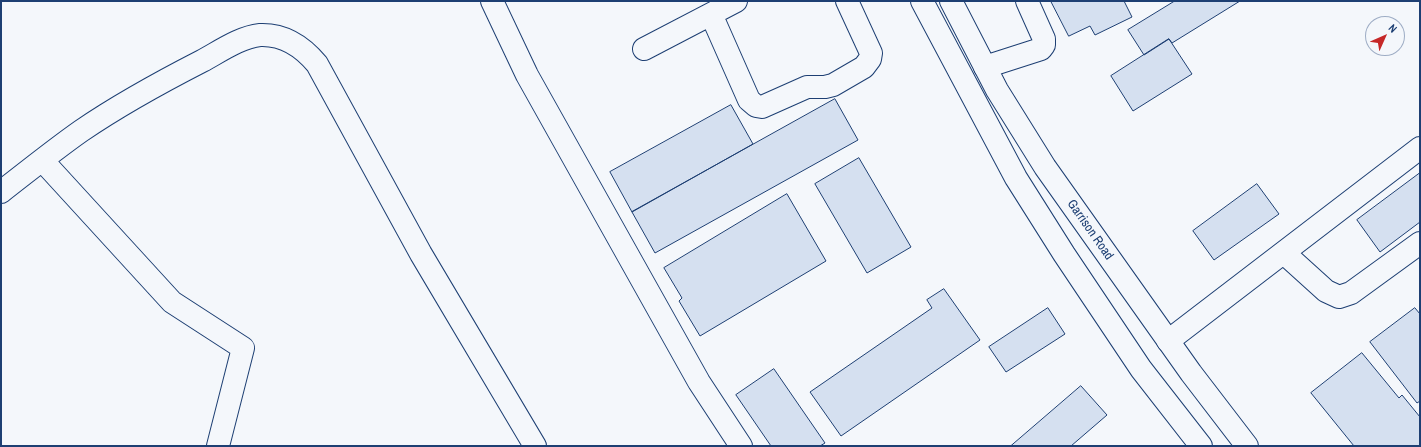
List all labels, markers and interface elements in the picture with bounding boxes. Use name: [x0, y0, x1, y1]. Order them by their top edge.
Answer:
north arrow: [1365, 16, 1405, 56]
text: N: [1386, 21, 1400, 35]
street label: Garrison Road: [1064, 197, 1116, 263]

